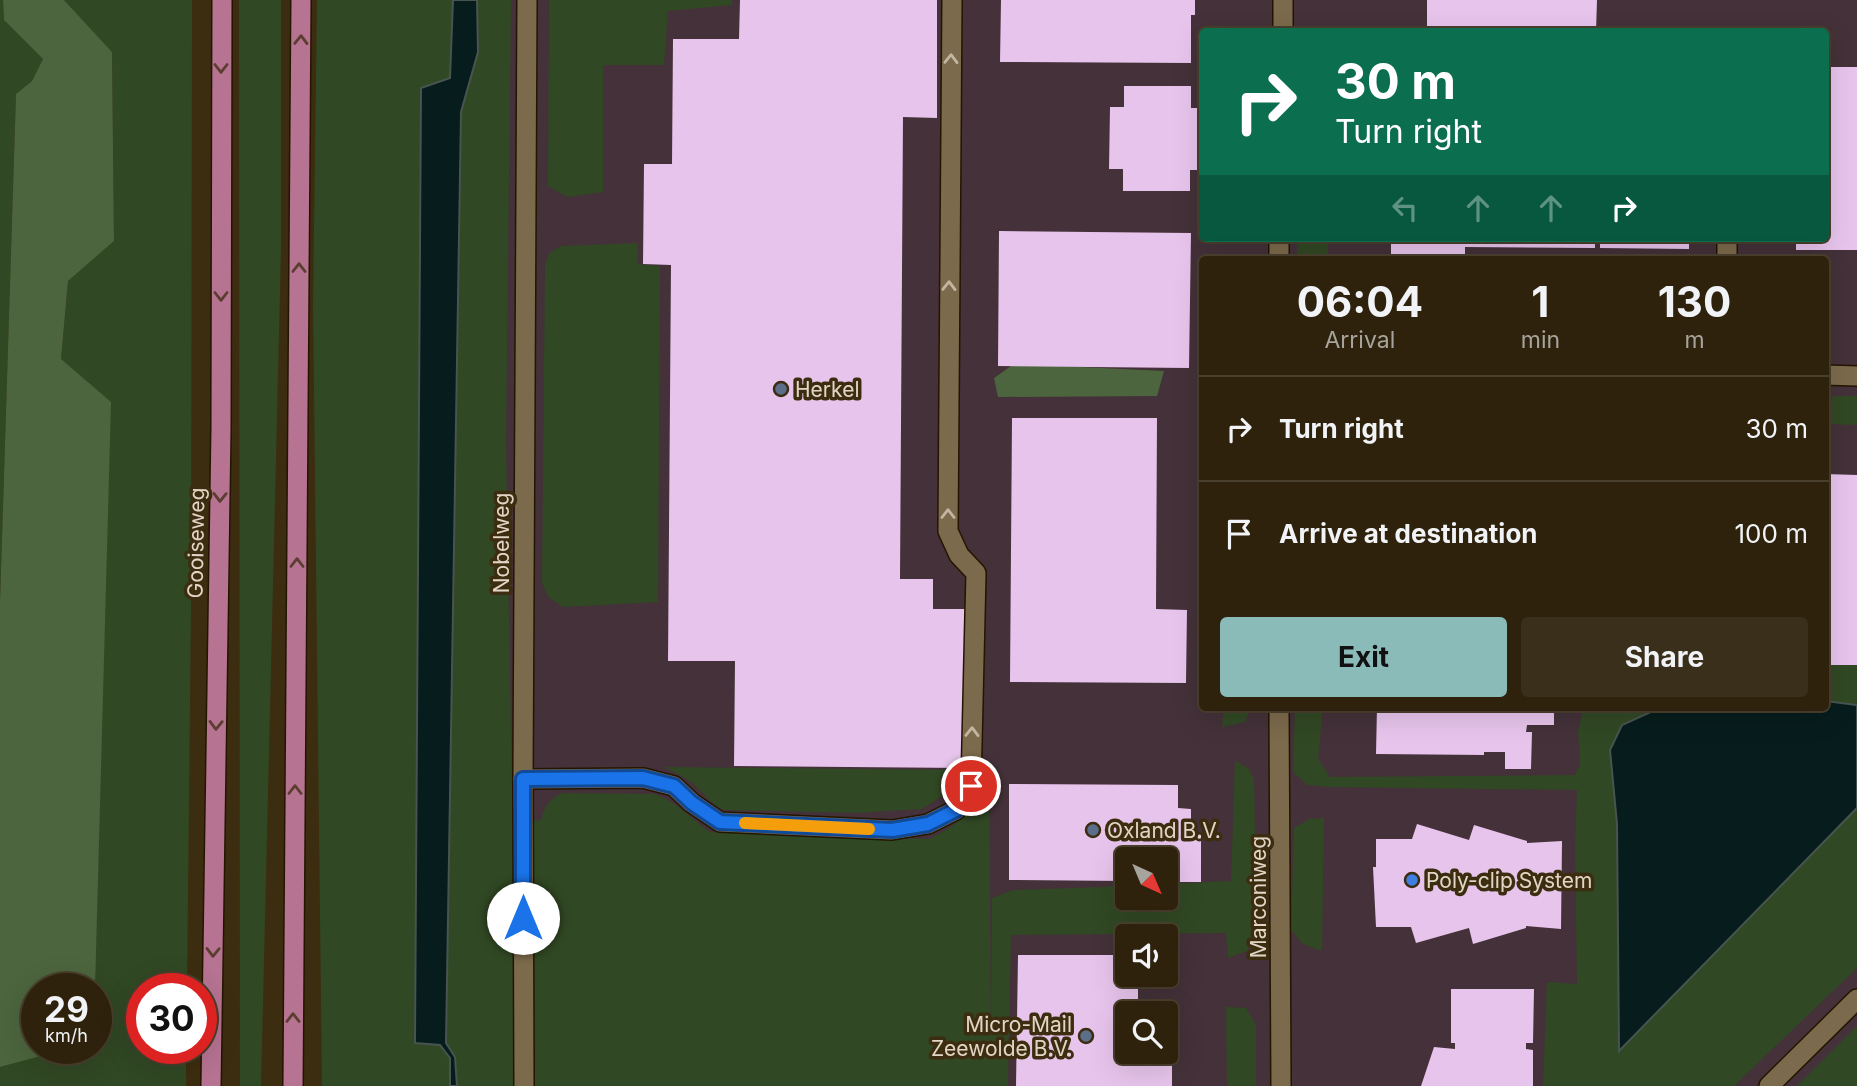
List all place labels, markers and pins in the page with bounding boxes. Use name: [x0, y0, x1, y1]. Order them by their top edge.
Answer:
place label: Herkel: [795, 377, 859, 402]
marker: Herkel: [773, 381, 789, 397]
pin: [941, 756, 1001, 816]
place label: Oxland B.V.: [1107, 818, 1221, 843]
marker: Oxland B.V.: [1085, 822, 1101, 838]
place label: Poly-clip System: [1426, 868, 1592, 893]
marker: Poly-clip System: [1404, 872, 1420, 888]
place label: Micro-Mail Zeewolde B.V.: [931, 1012, 1072, 1061]
marker: Micro-Mail Zeewolde B.V.: [1078, 1028, 1094, 1044]

